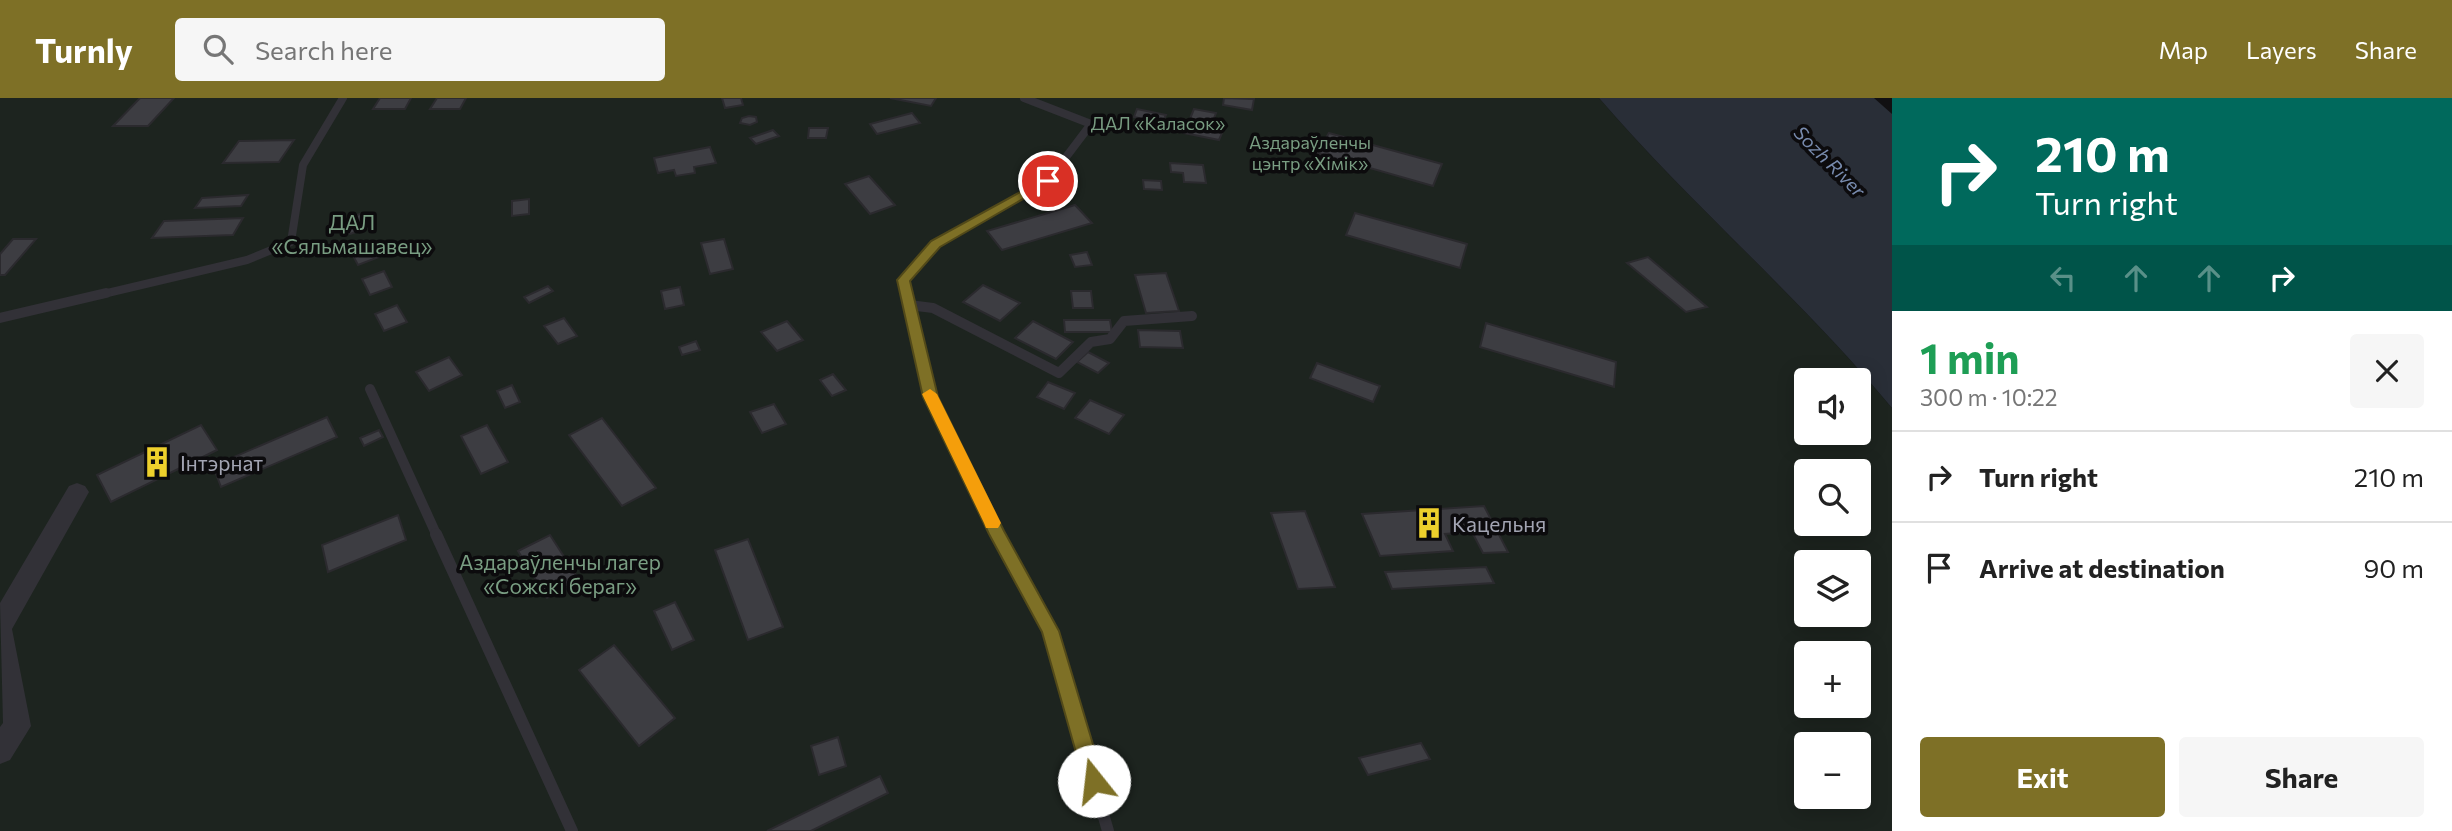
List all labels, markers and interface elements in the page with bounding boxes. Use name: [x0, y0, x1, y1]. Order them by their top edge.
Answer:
search box: [175, 18, 665, 81]
text: Turnly: [35, 29, 133, 70]
icon: search: [199, 30, 237, 68]
text: Search here: [255, 34, 392, 65]
text: Map: [2159, 35, 2208, 64]
text: Layers: [2246, 35, 2317, 64]
text: Share: [2355, 35, 2417, 64]
park label: ДАЛ «Каласок»: [1091, 112, 1225, 134]
water label: Sozh River: [1790, 121, 1871, 202]
text: 210 m: [2035, 122, 2170, 182]
icon: right: [1920, 126, 2011, 217]
park label: Аздараўленчы цэнтр «Хімік»: [1249, 131, 1371, 174]
pin: [1018, 151, 1078, 211]
icon: arrive: [1029, 162, 1067, 200]
text: Turn right: [2035, 182, 2178, 222]
park label: ДАЛ «Сяльмашавец»: [272, 209, 432, 258]
icon: left: [2044, 259, 2082, 297]
icon: ahead: [2117, 259, 2155, 297]
icon: ahead: [2190, 259, 2228, 297]
icon: right: [2263, 259, 2301, 297]
text: 1 min: [1920, 331, 2020, 383]
button: close: [2350, 334, 2424, 408]
map controls: [1794, 368, 1871, 809]
button: sound: [1794, 368, 1871, 445]
text: 300 m · 10:22: [1920, 383, 2058, 411]
building icon: Інтэрнат: [140, 445, 174, 479]
place label: Інтэрнат: [180, 450, 263, 475]
icon: right: [1920, 458, 1958, 496]
button: search: [1794, 459, 1871, 536]
text: Turn right: [1979, 461, 2098, 492]
text: 210 m: [2354, 461, 2424, 492]
building icon: Кацельня: [1412, 506, 1446, 540]
place label: Кацельня: [1452, 511, 1546, 536]
park label: Аздараўленчы лагер «Сожскі бераг»: [459, 549, 661, 598]
icon: arrive: [1920, 549, 1958, 587]
button: layers: [1794, 550, 1871, 627]
text: Arrive at destination: [1979, 552, 2225, 583]
text: 90 m: [2364, 552, 2424, 583]
button: +: [1794, 641, 1871, 718]
button: −: [1794, 732, 1871, 809]
button: Exit: [1920, 737, 2165, 817]
button: Share: [2179, 737, 2424, 817]
position arrow: [1057, 744, 1131, 818]

